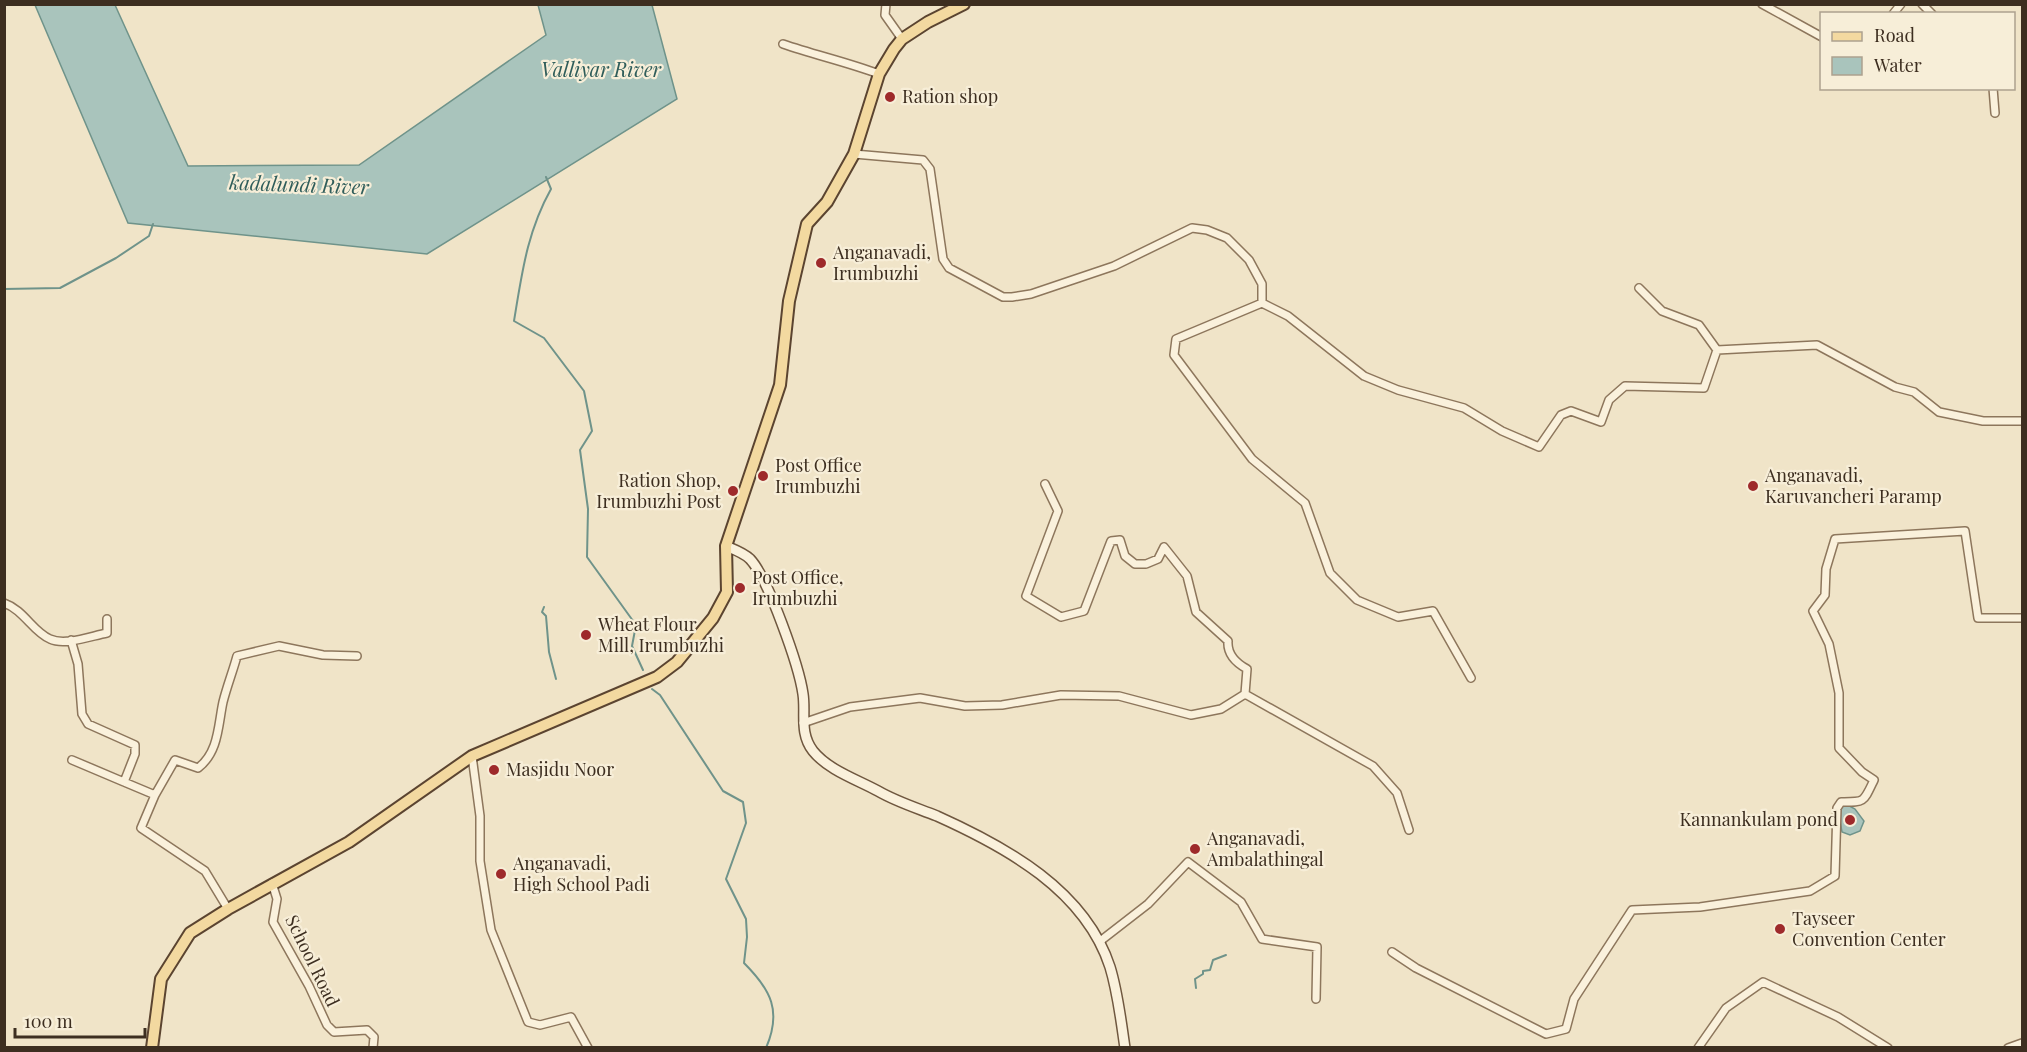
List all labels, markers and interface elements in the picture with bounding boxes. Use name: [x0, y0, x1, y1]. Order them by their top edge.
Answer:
legend: [1820, 12, 2015, 90]
text: Road: [1874, 23, 1915, 47]
text: Water: [1873, 53, 1922, 77]
water label: Valliyar River: [541, 55, 662, 82]
place label: Ration shop: [902, 84, 998, 108]
marker: Ration shop: [883, 90, 897, 104]
water label: kadalundi River: [228, 168, 371, 199]
place label: Anganavadi, Irumbuzhi: [832, 240, 931, 285]
marker: Anganavadi, Irumbuzhi: [814, 256, 828, 270]
place label: Post Office Irumbuzhi: [775, 453, 862, 498]
place label: Anganavadi, Karuvancheri Paramp: [1764, 463, 1942, 508]
place label: Ration Shop, Irumbuzhi Post: [596, 468, 722, 513]
marker: Post Office Irumbuzhi: [756, 469, 770, 483]
marker: Anganavadi, Karuvancheri Paramp: [1746, 479, 1760, 493]
marker: Ration Shop, Irumbuzhi Post: [726, 484, 740, 498]
place label: Post Office, Irumbuzhi: [752, 565, 843, 610]
marker: Post Office, Irumbuzhi: [733, 581, 747, 595]
place label: Wheat Flour Mill, Irumbuzhi: [597, 612, 724, 657]
marker: Wheat Flour Mill, Irumbuzhi: [579, 628, 593, 642]
place label: Masjidu Noor: [506, 757, 614, 781]
marker: Masjidu Noor: [487, 763, 501, 777]
place label: Kannankulam pond: [1680, 807, 1839, 831]
marker: Kannankulam pond: [1843, 813, 1857, 827]
place label: Anganavadi, Ambalathingal: [1206, 826, 1324, 871]
marker: Anganavadi, Ambalathingal: [1188, 842, 1202, 856]
place label: Anganavadi, High School Padi: [512, 851, 650, 896]
marker: Anganavadi, High School Padi: [494, 867, 508, 881]
place label: Tayseer Convention Center: [1792, 906, 1946, 951]
street label: School Road: [280, 911, 346, 1011]
marker: Tayseer Convention Center: [1773, 922, 1787, 936]
scale bar: [15, 1001, 146, 1039]
text: 100 m: [24, 1009, 73, 1033]

